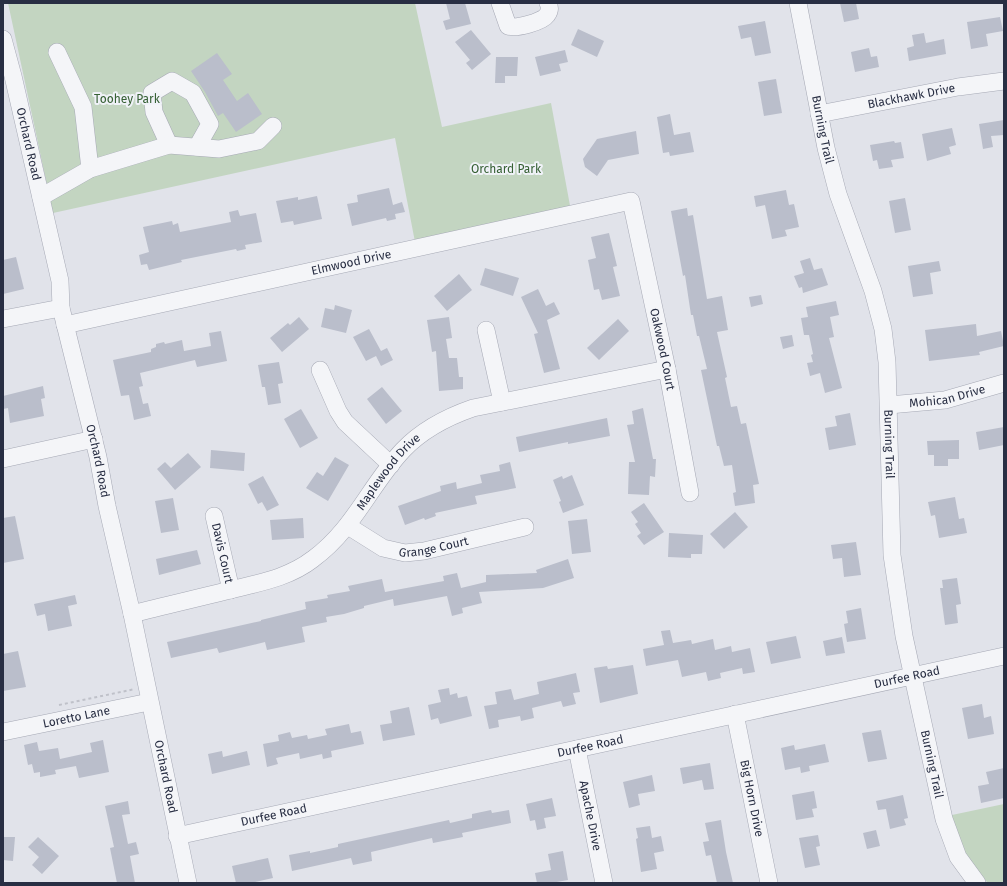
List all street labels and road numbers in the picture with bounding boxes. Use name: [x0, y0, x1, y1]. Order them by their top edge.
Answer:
street label: Blackhawk Drive: [866, 81, 956, 111]
street label: Burning Trail: [809, 94, 837, 166]
street label: Orchard Road: [13, 106, 44, 182]
street label: Elmwood Drive: [310, 247, 392, 278]
street label: Oakwood Court: [647, 307, 678, 392]
street label: Mohican Drive: [909, 382, 987, 410]
street label: Burning Trail: [881, 409, 897, 479]
street label: Orchard Road: [83, 423, 112, 499]
street label: Maplewood Drive: [354, 431, 423, 513]
street label: Davis Court: [209, 521, 236, 585]
street label: Grange Court: [397, 534, 470, 560]
street label: Durfee Road: [873, 663, 941, 691]
street label: Loretto Lane: [42, 703, 111, 731]
street label: Burning Trail: [918, 729, 946, 800]
street label: Durfee Road: [556, 732, 625, 760]
street label: Orchard Road: [151, 739, 180, 814]
street label: Big Horn Drive: [737, 759, 767, 838]
street label: Apache Drive: [577, 779, 604, 852]
street label: Durfee Road: [239, 801, 308, 829]

